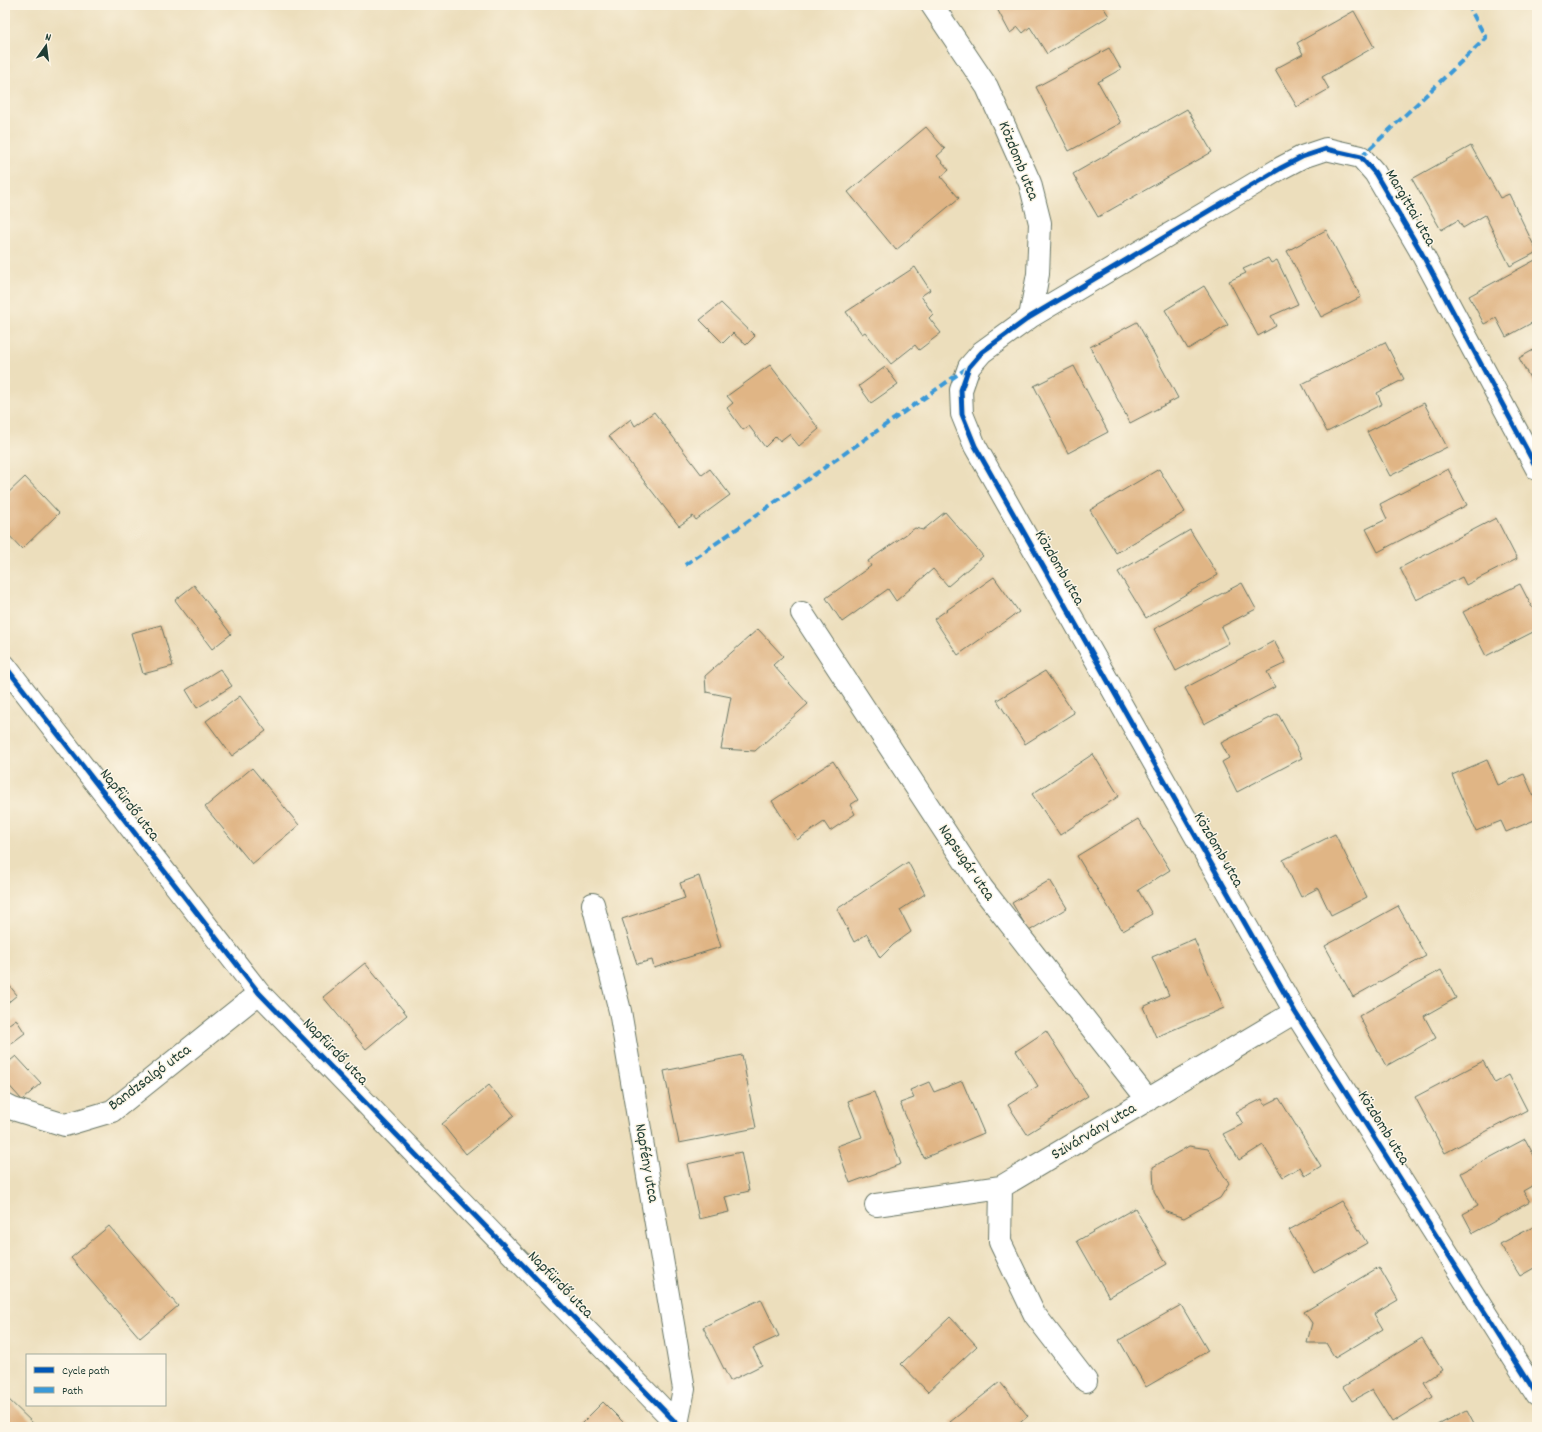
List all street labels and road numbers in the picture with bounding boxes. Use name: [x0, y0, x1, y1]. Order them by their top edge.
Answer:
street label: Közdomb utca: [992, 118, 1044, 204]
street label: Margittai utca: [1379, 165, 1442, 251]
street label: Közdomb utca: [1028, 526, 1090, 610]
street label: Napfürdő utca: [93, 764, 165, 846]
street label: Közdomb utca: [1187, 808, 1249, 892]
street label: Napsugár utca: [932, 820, 1000, 906]
street label: Napfürdő utca: [297, 1013, 374, 1091]
street label: Bandzsalgó utca: [104, 1039, 197, 1117]
street label: Közdomb utca: [1351, 1086, 1415, 1170]
street label: Szivárvány utca: [1047, 1097, 1141, 1166]
street label: Napfény utca: [628, 1122, 664, 1205]
street label: Napfürdő utca: [522, 1246, 599, 1324]

